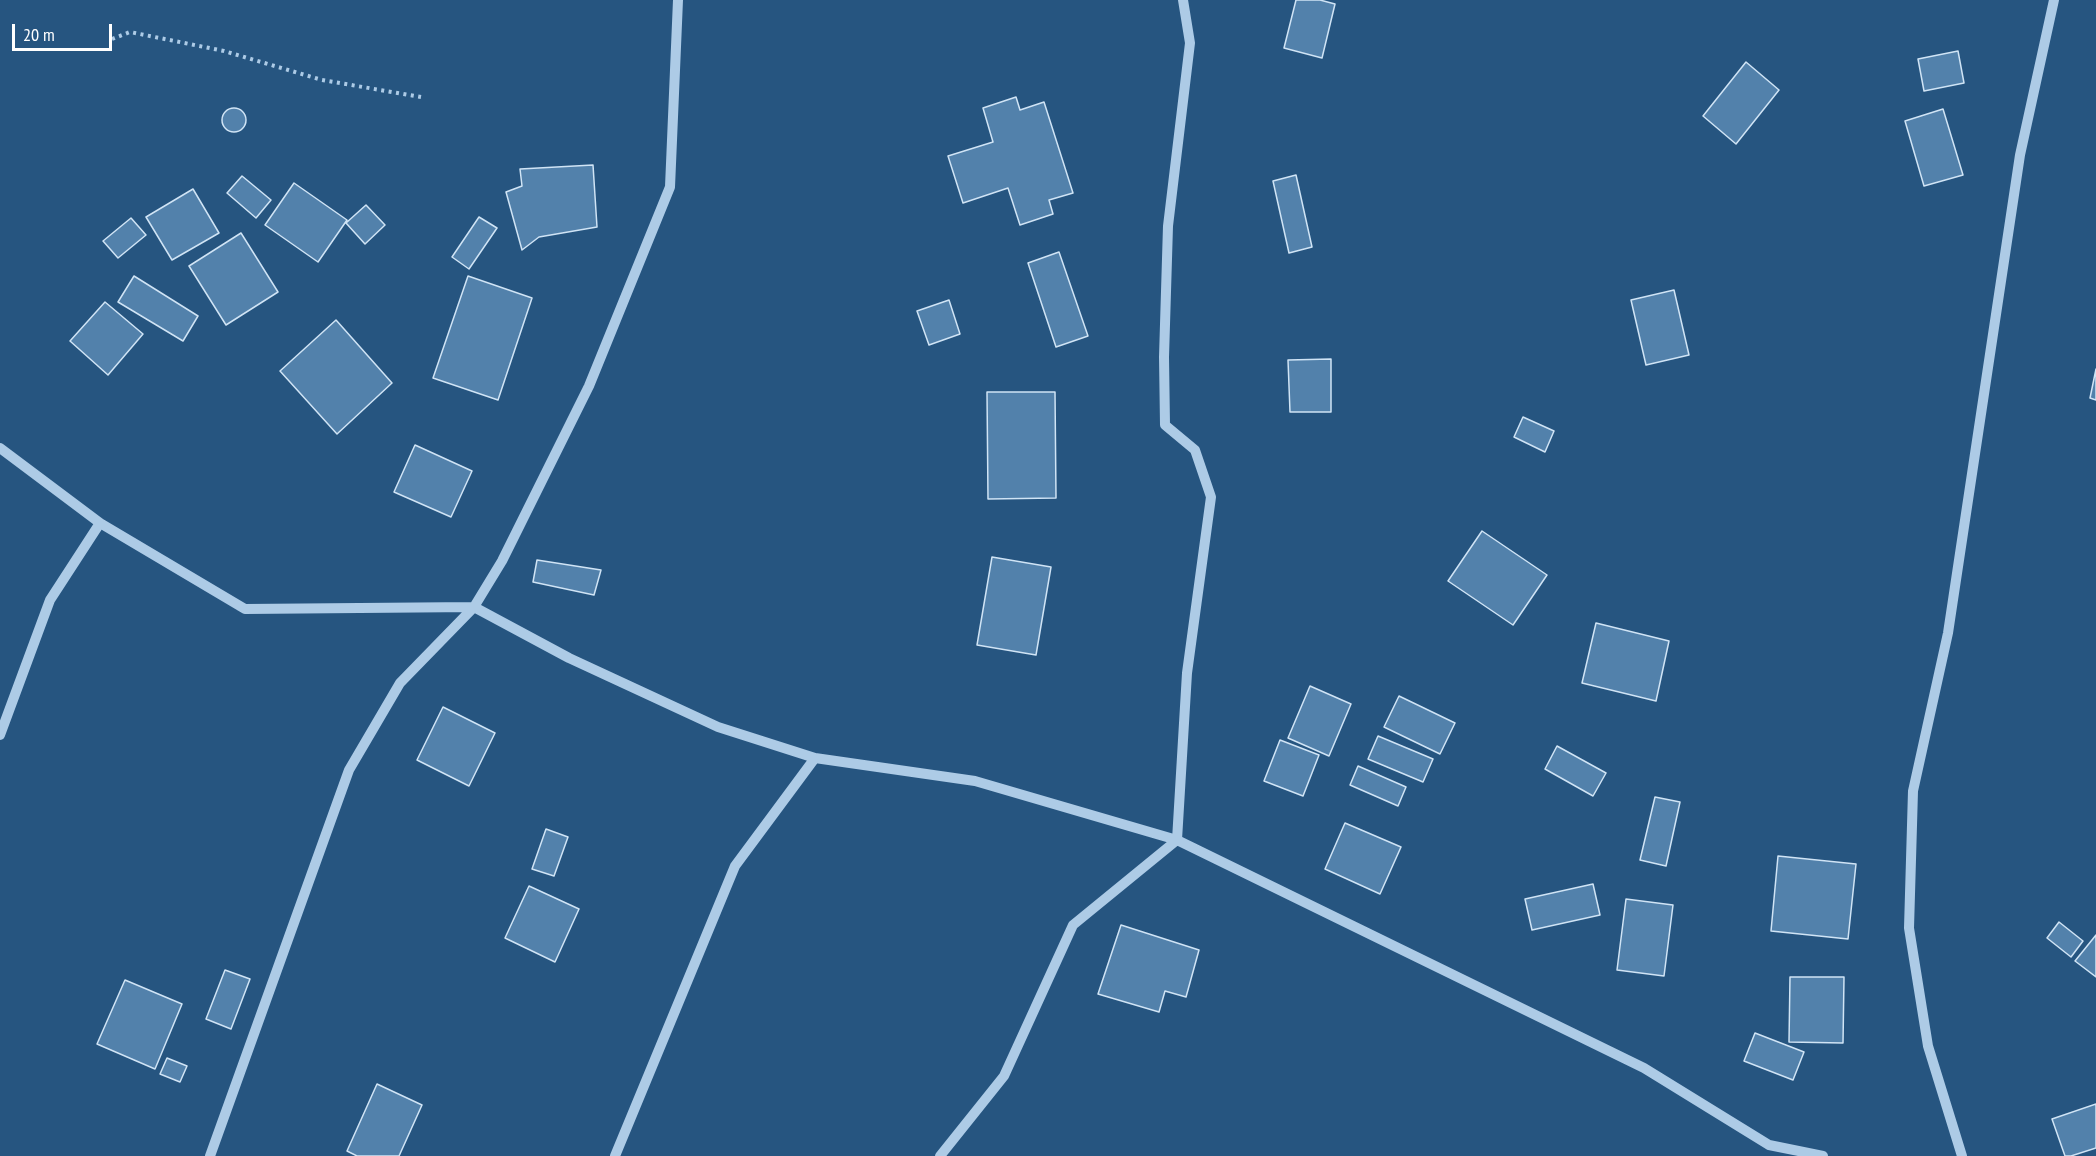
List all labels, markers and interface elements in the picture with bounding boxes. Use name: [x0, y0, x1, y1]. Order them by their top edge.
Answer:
scale bar: [15, 12, 116, 50]
text: 20 m: [23, 23, 55, 46]

